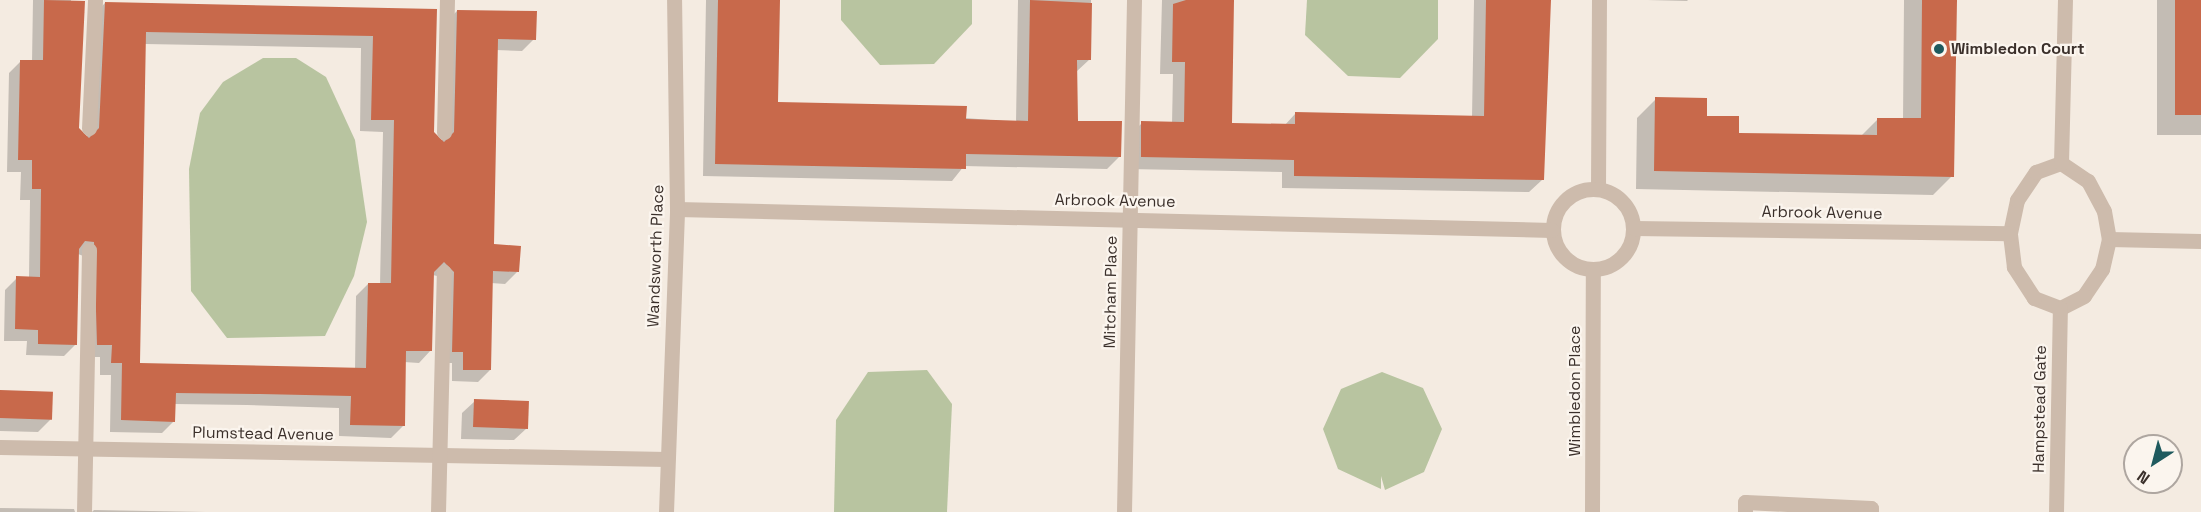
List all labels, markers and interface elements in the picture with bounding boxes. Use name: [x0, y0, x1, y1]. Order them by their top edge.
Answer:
place label: Wimbledon Court: [1951, 39, 2084, 59]
marker: Wimbledon Court: [1932, 42, 1946, 56]
street label: Wandsworth Place: [644, 184, 668, 328]
street label: Arbrook Avenue: [1054, 190, 1176, 212]
street label: Arbrook Avenue: [1761, 202, 1883, 224]
street label: Mitcham Place: [1100, 235, 1122, 349]
street label: Wimbledon Place: [1565, 325, 1585, 457]
street label: Hampstead Gate: [2029, 345, 2051, 473]
street label: Plumstead Avenue: [192, 423, 334, 445]
north arrow: [2123, 434, 2183, 494]
text: N: [2133, 466, 2154, 489]

